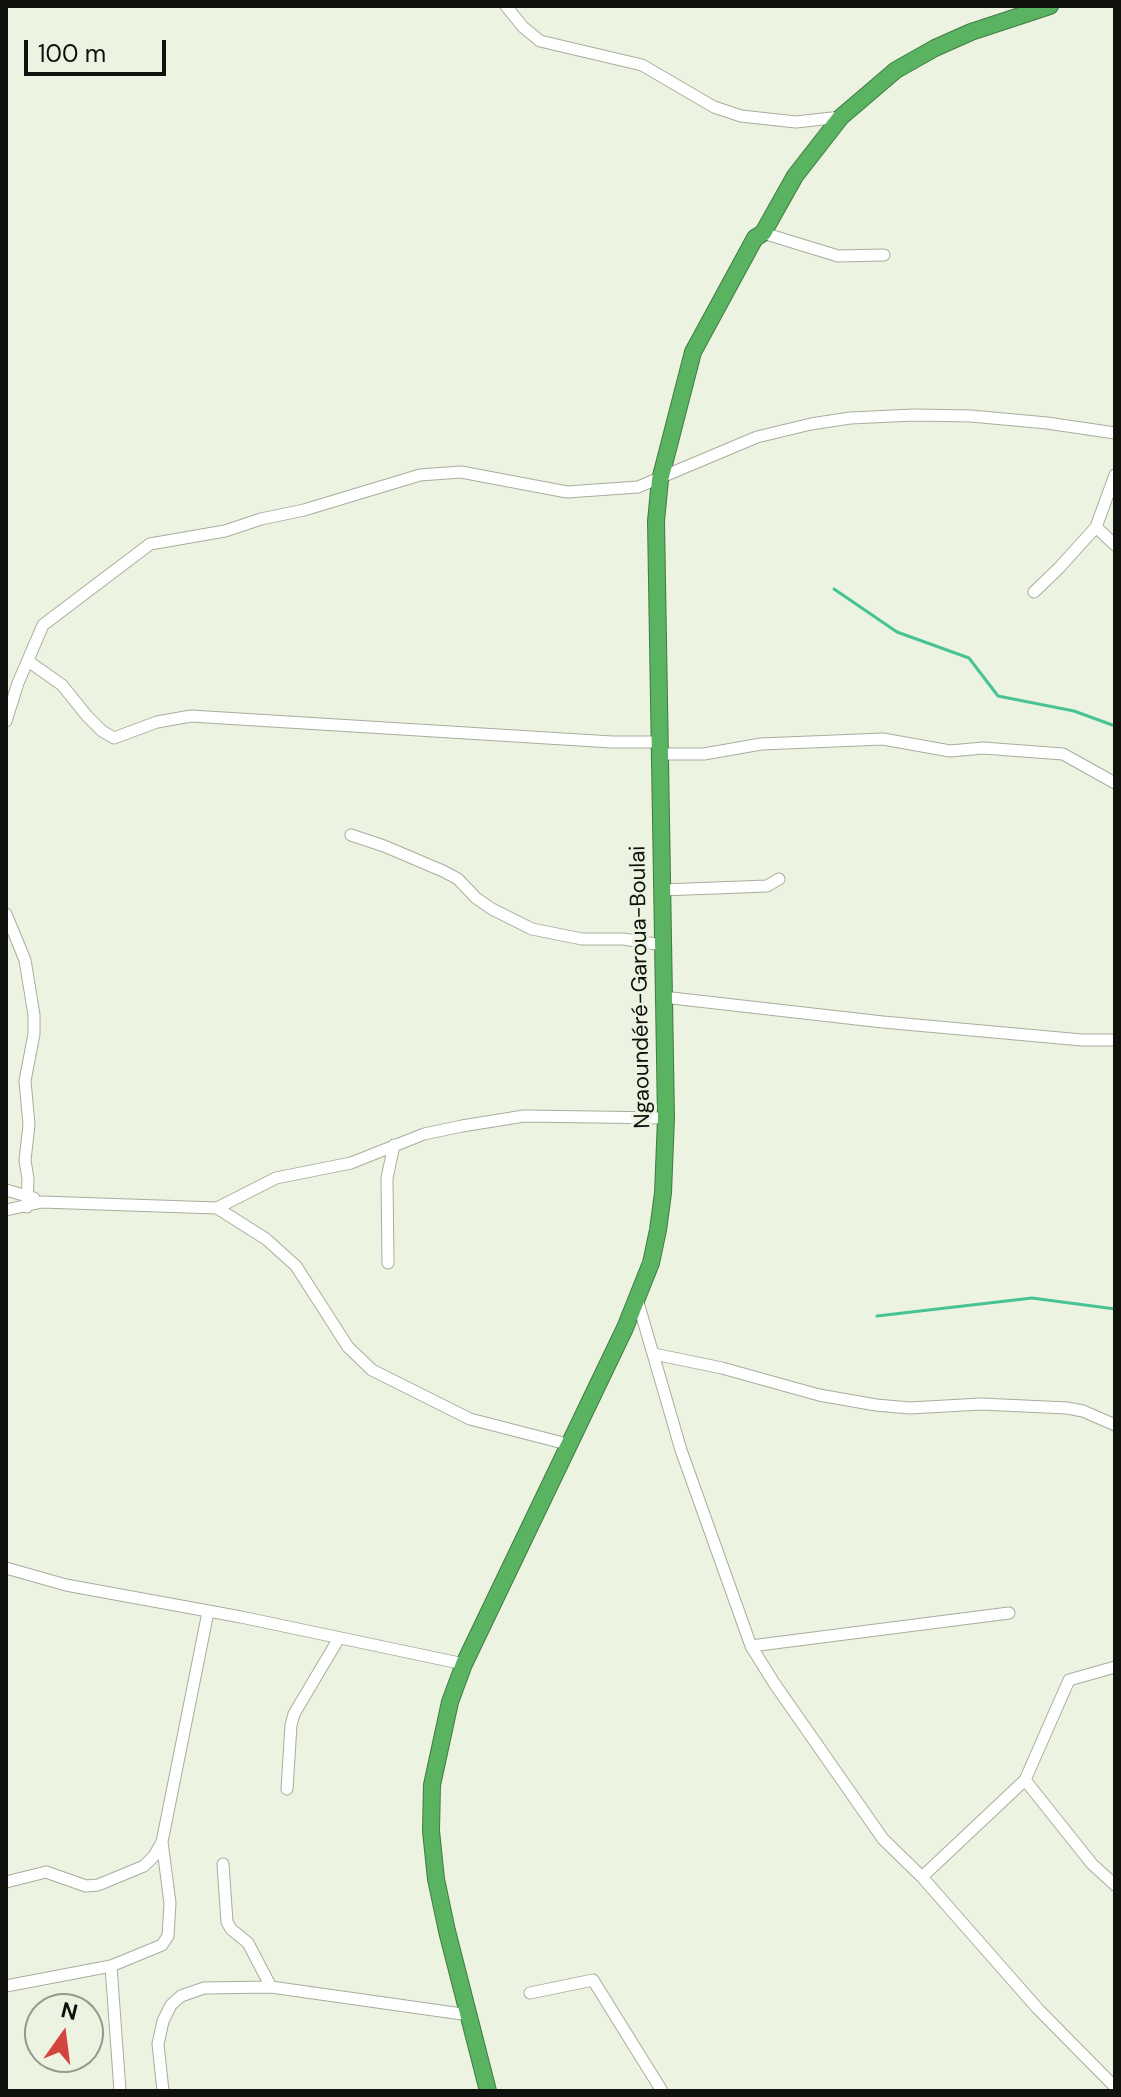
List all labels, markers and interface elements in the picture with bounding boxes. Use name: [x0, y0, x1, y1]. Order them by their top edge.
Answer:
scale bar: [28, 24, 170, 74]
text: 100 m: [38, 38, 106, 69]
street label: Ngaoundéré-Garoua-Boulai: [625, 845, 657, 1129]
north arrow: [24, 1993, 104, 2073]
text: N: [58, 1995, 81, 2027]

